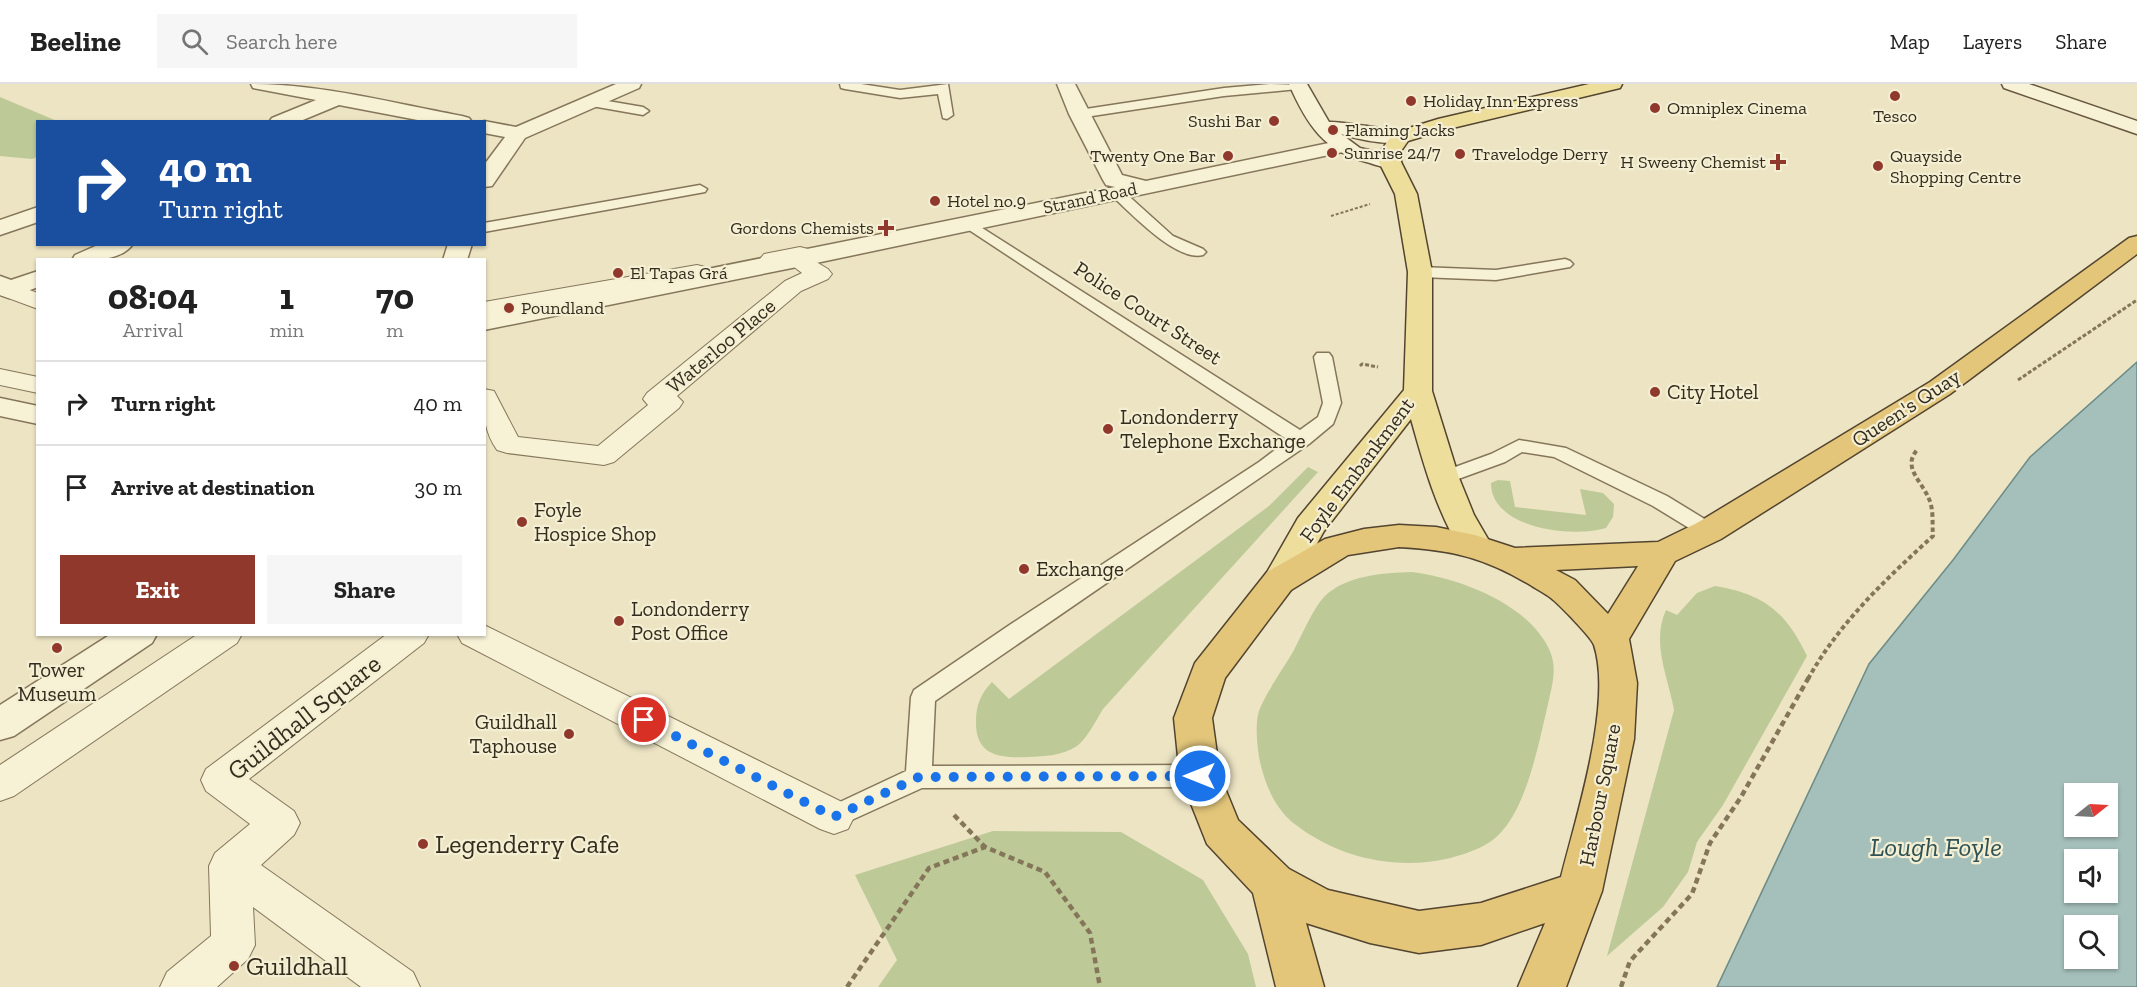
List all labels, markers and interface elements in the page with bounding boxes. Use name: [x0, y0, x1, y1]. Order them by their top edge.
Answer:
search box: [157, 14, 577, 68]
text: Beeline: [30, 25, 121, 58]
icon: search: [178, 25, 211, 58]
text: Search here: [226, 28, 337, 55]
text: Map: [1890, 29, 1930, 54]
text: Layers: [1963, 29, 2022, 54]
text: Share: [2055, 29, 2107, 54]
marker: Tesco: [1888, 89, 1902, 103]
place label: Holiday Inn Express: [1423, 90, 1578, 112]
marker: Holiday Inn Express: [1404, 94, 1418, 108]
place label: Omniplex Cinema: [1667, 97, 1807, 119]
marker: Omniplex Cinema: [1648, 101, 1662, 115]
place label: Tesco: [1873, 105, 1917, 127]
place label: Sushi Bar: [1188, 110, 1262, 132]
marker: Sushi Bar: [1267, 114, 1281, 128]
place label: Flaming Jacks: [1345, 119, 1455, 141]
marker: Flaming Jacks: [1326, 123, 1340, 137]
text: 40 m: [159, 142, 252, 193]
place label: Sunrise 24/7: [1344, 142, 1441, 164]
place label: Travelodge Derry: [1472, 143, 1609, 165]
icon: right: [60, 144, 138, 222]
place label: Twenty One Bar: [1090, 145, 1216, 167]
place label: Quayside Shopping Centre: [1890, 145, 2021, 188]
marker: Sunrise 24/7: [1325, 146, 1339, 160]
marker: Travelodge Derry: [1453, 147, 1467, 161]
marker: Twenty One Bar: [1221, 149, 1235, 163]
place label: H Sweeny Chemist: [1620, 151, 1766, 173]
marker: H Sweeny Chemist: [1771, 155, 1785, 169]
marker: Quayside Shopping Centre: [1871, 159, 1885, 173]
street label: Strand Road: [1041, 177, 1139, 219]
place label: Hotel no.9: [947, 190, 1026, 212]
text: Turn right: [159, 193, 283, 225]
marker: Hotel no.9: [928, 194, 942, 208]
place label: Gordons Chemists: [730, 217, 874, 239]
marker: Gordons Chemists: [879, 221, 893, 235]
street label: Police Court Street: [1070, 256, 1227, 370]
place label: El Tapas Grá: [630, 262, 728, 284]
marker: El Tapas Grá: [611, 266, 625, 280]
text: 08:04: [108, 275, 198, 318]
text: 1: [280, 275, 294, 318]
text: 70: [376, 275, 414, 318]
street label: Waterloo Place: [661, 293, 780, 398]
place label: Poundland: [521, 297, 604, 319]
marker: Poundland: [502, 301, 516, 315]
text: Arrival: [123, 318, 183, 342]
text: min: [270, 318, 304, 342]
text: m: [386, 318, 404, 342]
street label: Queen's Quay: [1847, 363, 1965, 452]
place label: City Hotel: [1667, 379, 1759, 404]
marker: City Hotel: [1648, 385, 1662, 399]
icon: right: [60, 387, 93, 420]
text: Turn right: [111, 390, 215, 417]
text: 40 m: [413, 390, 462, 417]
street label: Foyle Embankment: [1294, 392, 1419, 547]
place label: Londonderry Telephone Exchange: [1120, 404, 1306, 453]
marker: Londonderry Telephone Exchange: [1101, 422, 1115, 436]
icon: arrive: [60, 471, 93, 504]
text: Arrive at destination: [111, 474, 314, 501]
text: 30 m: [415, 474, 462, 501]
place label: Foyle Hospice Shop: [534, 497, 656, 546]
marker: Foyle Hospice Shop: [515, 515, 529, 529]
button: Exit: [60, 555, 255, 624]
button: Share: [267, 555, 462, 624]
place label: Exchange: [1036, 556, 1124, 581]
marker: Exchange: [1017, 562, 1031, 576]
place label: Londonderry Post Office: [631, 596, 750, 645]
marker: Londonderry Post Office: [612, 614, 626, 628]
marker: Tower Museum: [50, 641, 64, 655]
street label: Guildhall Square: [221, 647, 387, 787]
place label: Tower Museum: [18, 657, 96, 706]
pin: [618, 694, 669, 745]
icon: arrive: [627, 703, 660, 736]
place label: Guildhall Taphouse: [470, 709, 557, 758]
street label: Harbour Square: [1573, 721, 1626, 868]
marker: Guildhall Taphouse: [562, 727, 576, 741]
position arrow: [1168, 744, 1232, 808]
north arrow: [2064, 783, 2118, 837]
map controls: [2064, 783, 2118, 969]
place label: Legenderry Cafe: [435, 828, 619, 860]
water label: Lough Foyle: [1870, 831, 2002, 863]
marker: Legenderry Cafe: [416, 837, 430, 851]
button: sound: [2064, 849, 2118, 903]
button: search: [2064, 915, 2118, 969]
place label: Guildhall: [246, 950, 348, 982]
marker: Guildhall: [227, 959, 241, 973]

